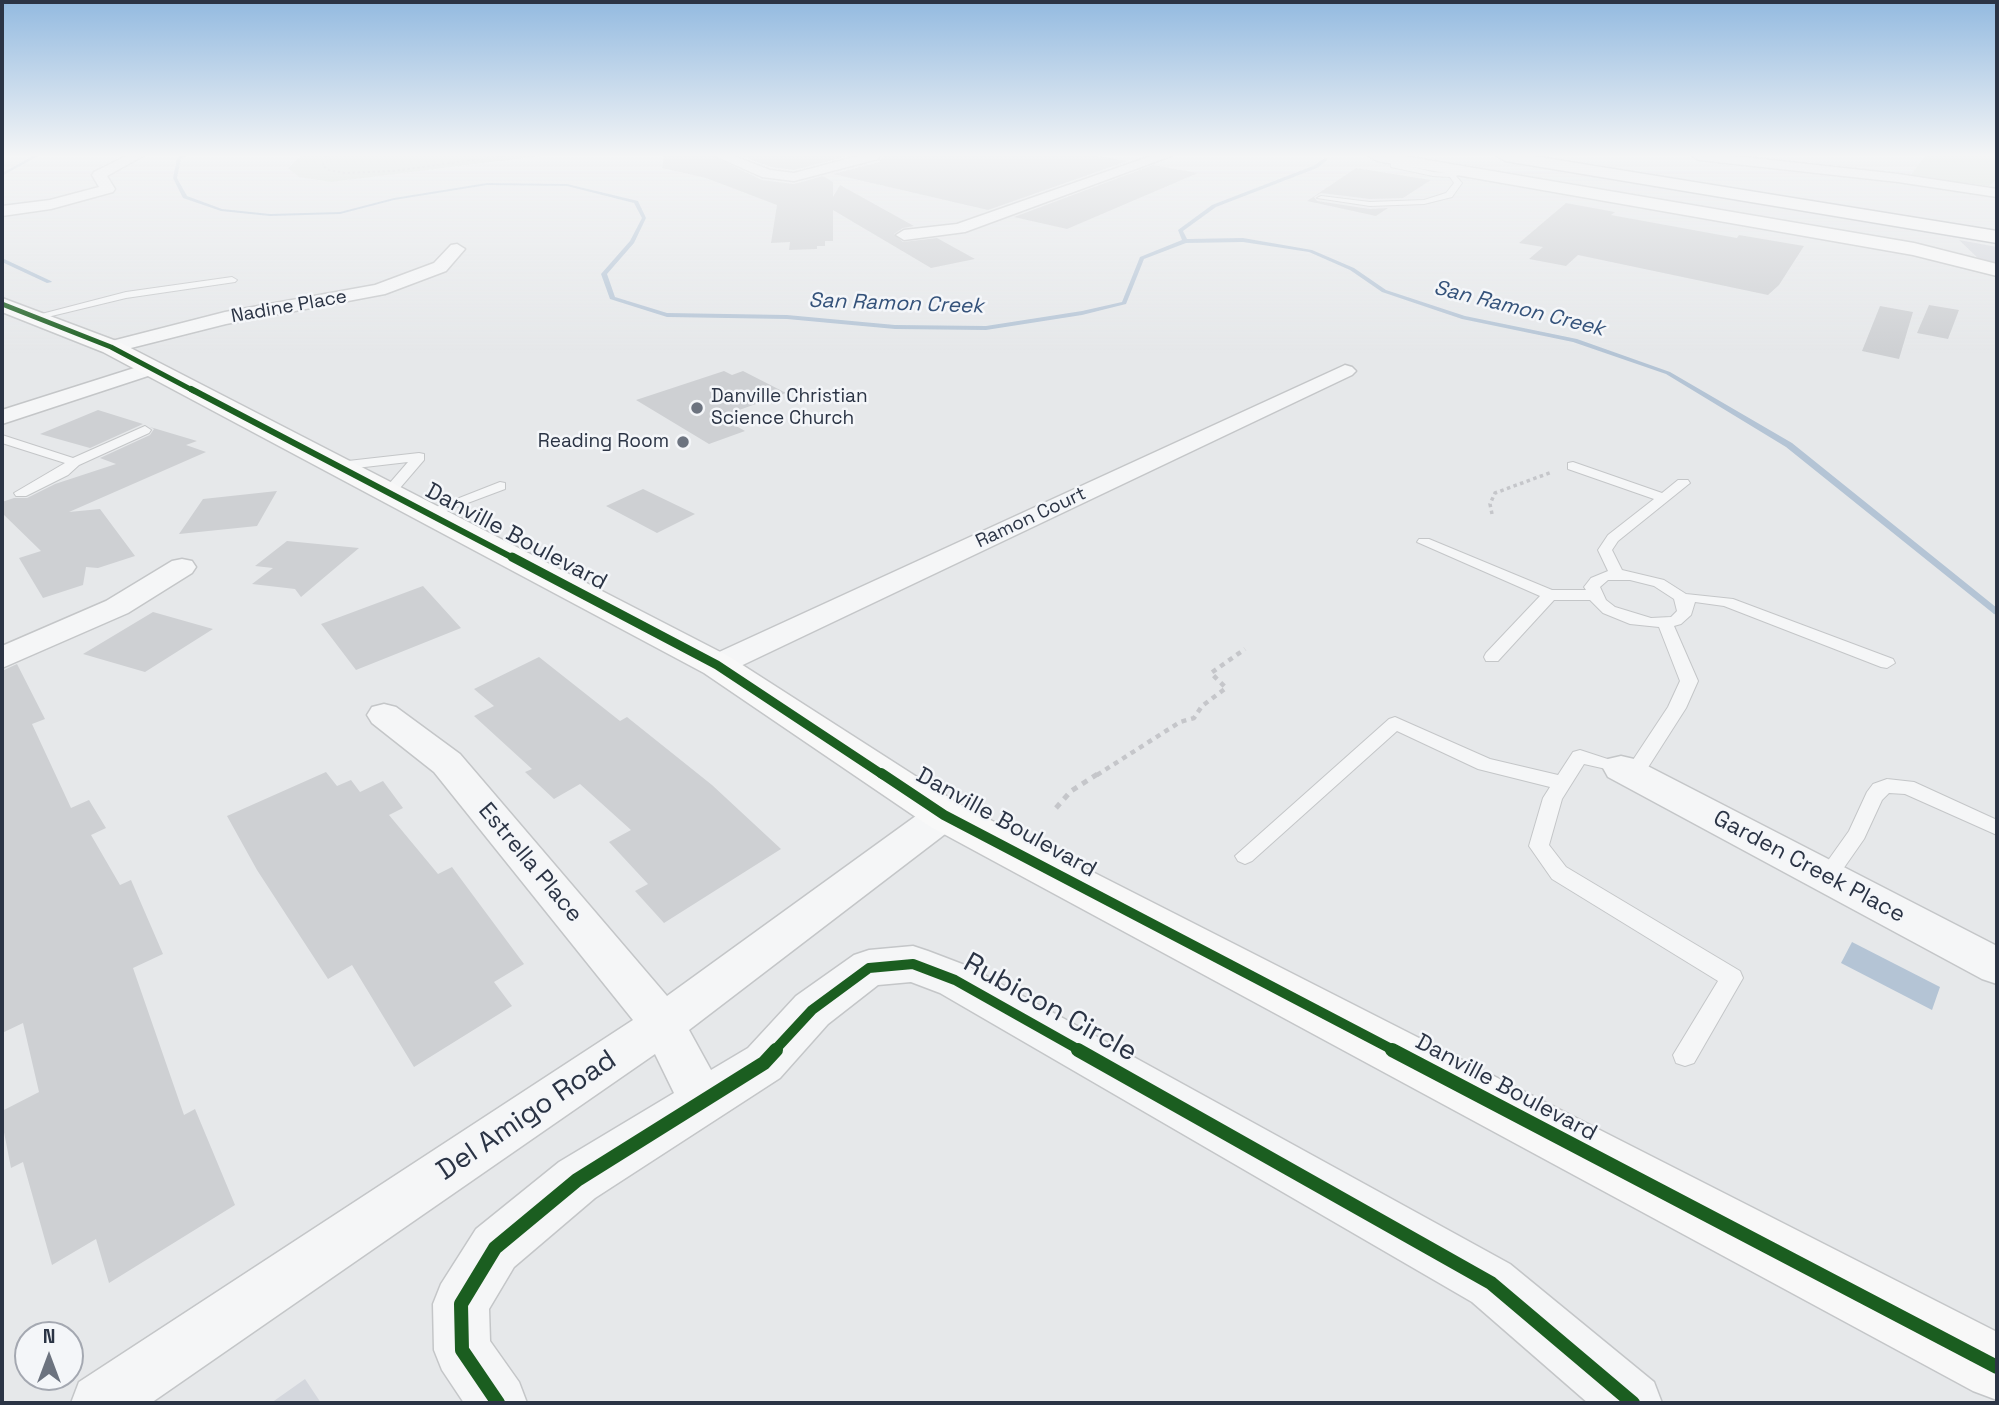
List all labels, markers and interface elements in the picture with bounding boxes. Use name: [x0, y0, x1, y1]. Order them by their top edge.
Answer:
water label: San Ramon Creek: [1431, 276, 1607, 342]
street label: Nadine Place: [229, 286, 349, 328]
water label: San Ramon Creek: [808, 288, 984, 320]
place label: Danville Christian Science Church: [711, 386, 868, 430]
marker: Danville Christian Science Church: [689, 400, 705, 416]
place label: Reading Room: [538, 431, 669, 453]
marker: Reading Room: [675, 434, 691, 450]
street label: Danville Boulevard: [420, 477, 612, 597]
street label: Ramon Court: [972, 483, 1090, 553]
street label: Danville Boulevard: [911, 762, 1101, 884]
street label: Estrella Place: [472, 798, 588, 928]
street label: Garden Creek Place: [1708, 805, 1910, 929]
street label: Rubicon Circle: [957, 946, 1143, 1070]
street label: Danville Boulevard: [1410, 1028, 1602, 1148]
street label: Del Amigo Road: [431, 1044, 623, 1188]
north arrow: [14, 1321, 84, 1391]
text: N: [43, 1324, 55, 1349]

